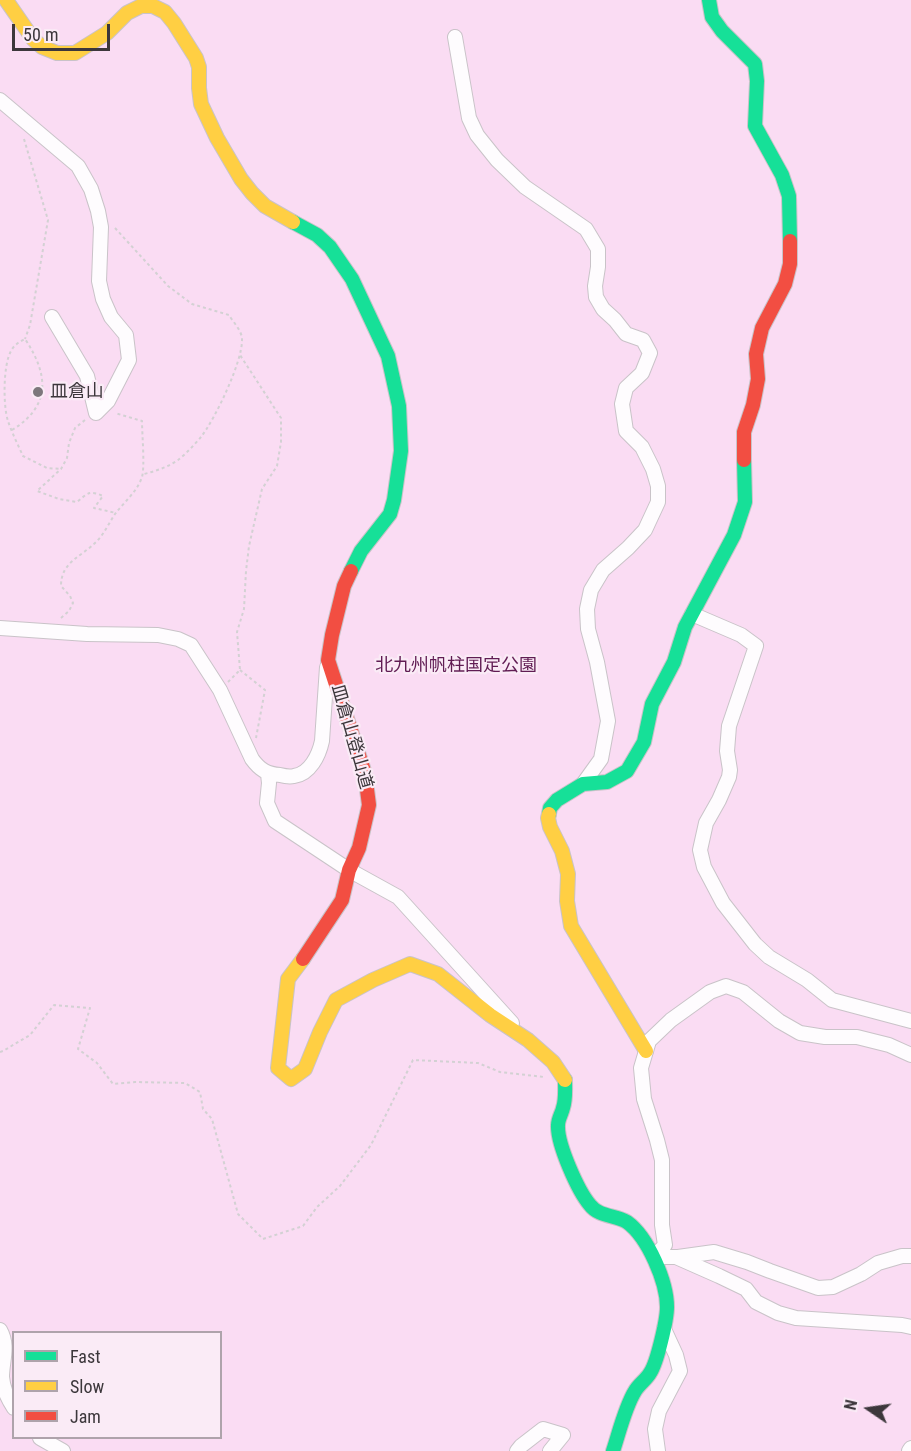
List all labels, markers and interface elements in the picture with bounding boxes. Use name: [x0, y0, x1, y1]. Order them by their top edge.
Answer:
scale bar: [15, 12, 112, 50]
text: 50 m: [23, 24, 58, 45]
place label: 皿倉山: [50, 381, 104, 403]
marker: 皿倉山: [31, 385, 45, 399]
park label: 北九州帆柱国定公園: [375, 655, 537, 677]
street label: 皿倉山登山道: [326, 682, 376, 792]
legend: [12, 1331, 222, 1439]
text: Fast: [70, 1346, 101, 1367]
text: Slow: [70, 1376, 104, 1397]
north arrow: [839, 1379, 899, 1439]
text: N: [841, 1398, 861, 1412]
text: Jam: [70, 1406, 101, 1427]

